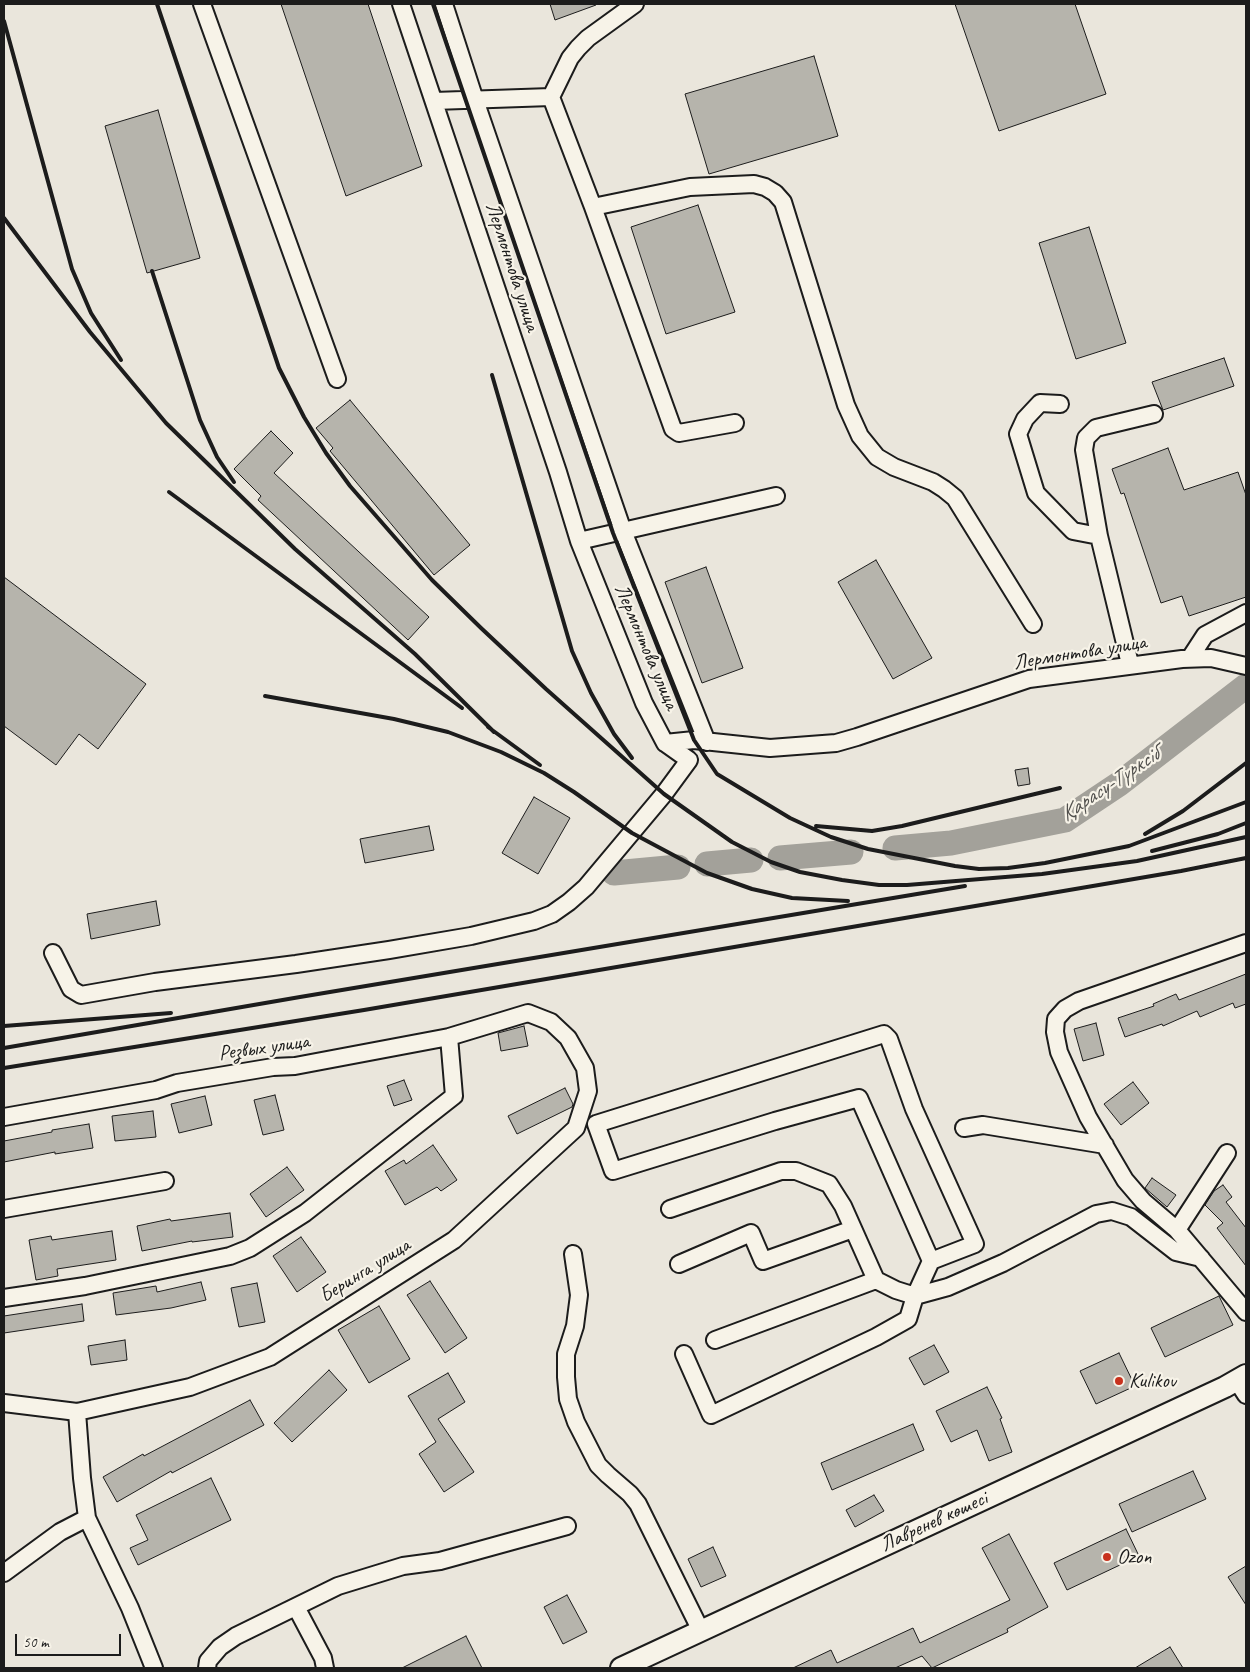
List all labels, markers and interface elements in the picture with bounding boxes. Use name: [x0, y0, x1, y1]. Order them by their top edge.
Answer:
street label: Лермонтова улица: [479, 199, 545, 335]
street label: Лермонтова улица: [608, 580, 684, 714]
street label: Лермонтова улица: [1012, 630, 1148, 676]
water label: Қарасу-Түрксіб: [1055, 742, 1165, 828]
street label: Резвых улица: [217, 1029, 311, 1067]
street label: Беринга улица: [315, 1233, 415, 1309]
place label: Kulikov: [1129, 1368, 1176, 1394]
marker: Kulikov: [1113, 1375, 1125, 1387]
street label: Лавренев көшесі: [876, 1486, 992, 1558]
place label: Ozon: [1117, 1544, 1152, 1570]
marker: Ozon: [1101, 1551, 1113, 1563]
scale bar: [18, 1624, 124, 1656]
text: 50 m: [23, 1633, 49, 1652]

